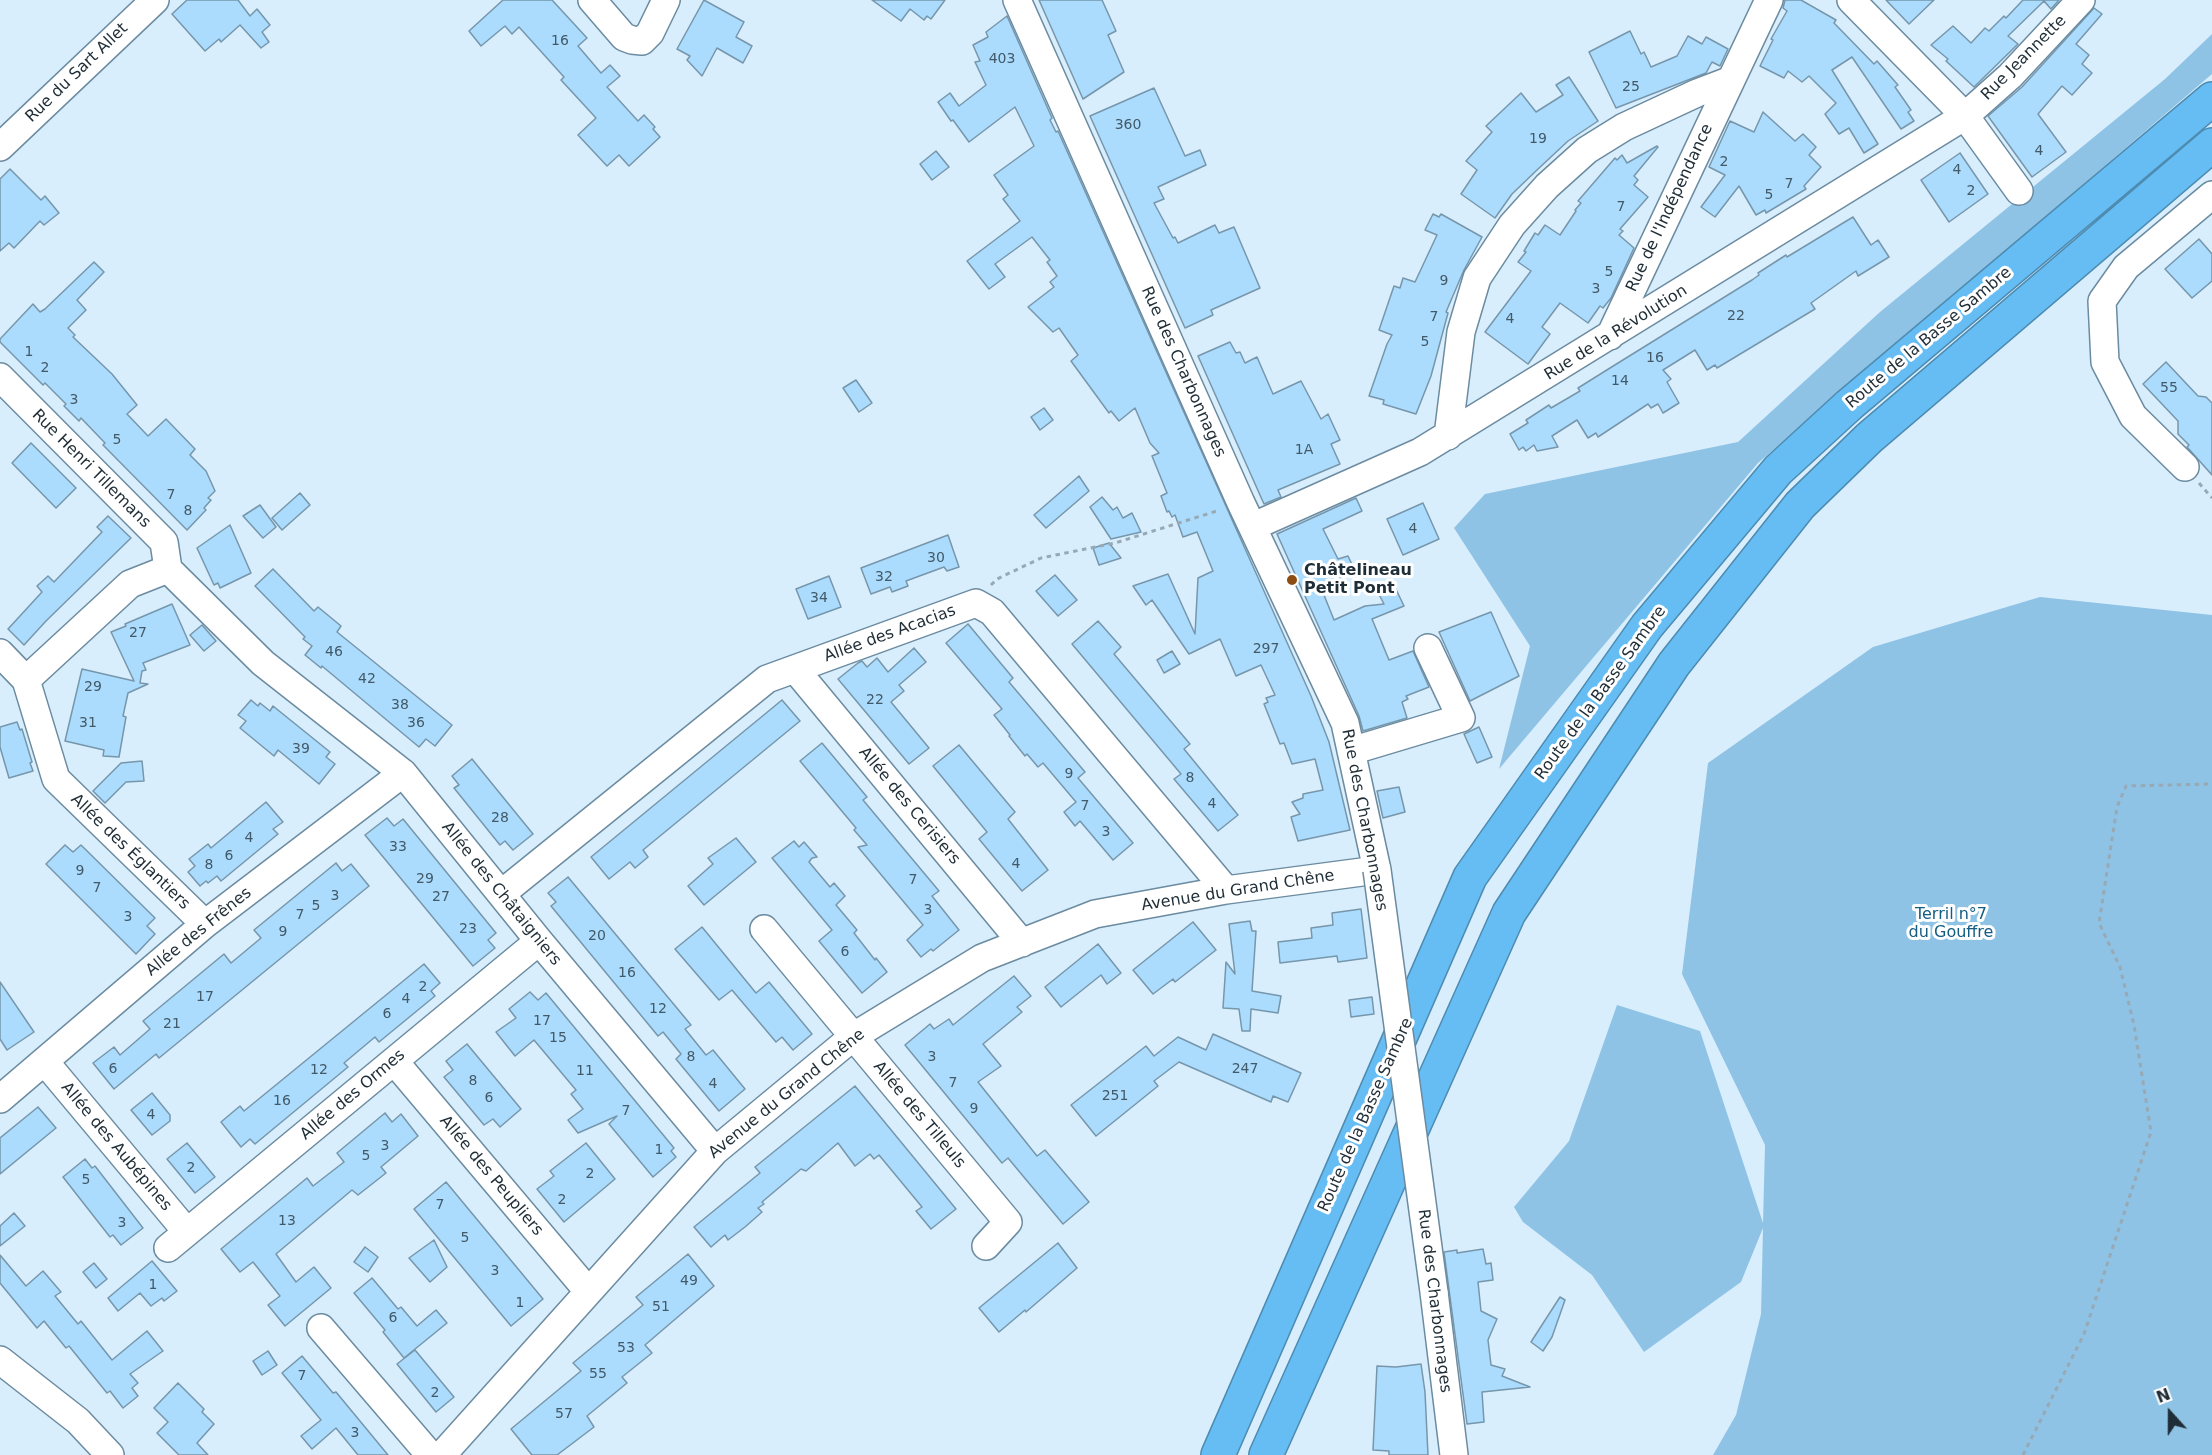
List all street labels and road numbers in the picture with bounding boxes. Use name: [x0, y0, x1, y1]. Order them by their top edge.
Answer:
street label: Rue Jeannette: [1977, 11, 2071, 105]
street label: Rue du Sart Allet: [22, 19, 132, 127]
street label: Rue de l'Indépendance: [1623, 121, 1717, 295]
street label: Route de la Basse Sambre: [1842, 263, 2016, 413]
street label: Rue de la Révolution: [1541, 281, 1691, 385]
street label: Rue des Charbonnages: [1137, 284, 1229, 460]
street label: Rue Henri Tillemans: [28, 406, 154, 532]
street label: Allée des Acacias: [822, 601, 958, 667]
street label: Route de la Basse Sambre: [1531, 602, 1671, 784]
street label: Rue des Charbonnages: [1337, 727, 1391, 913]
street label: Allée des Cerisiers: [854, 743, 964, 869]
street label: Allée des Églantiers: [66, 790, 194, 914]
street label: Allée des Châtaigniers: [437, 818, 565, 970]
street label: Avenue du Grand Chêne: [1140, 866, 1336, 916]
street label: Allée des Frênes: [142, 883, 256, 981]
street label: Route de la Basse Sambre: [1315, 1015, 1417, 1215]
street label: Avenue du Grand Chêne: [705, 1025, 869, 1163]
street label: Allée des Ormes: [297, 1046, 409, 1144]
street label: Allée des Tilleuls: [869, 1058, 969, 1172]
street label: Allée des Aubépines: [57, 1079, 175, 1215]
street label: Allée des Peupliers: [435, 1112, 547, 1240]
street label: Rue des Charbonnages: [1413, 1208, 1455, 1394]

